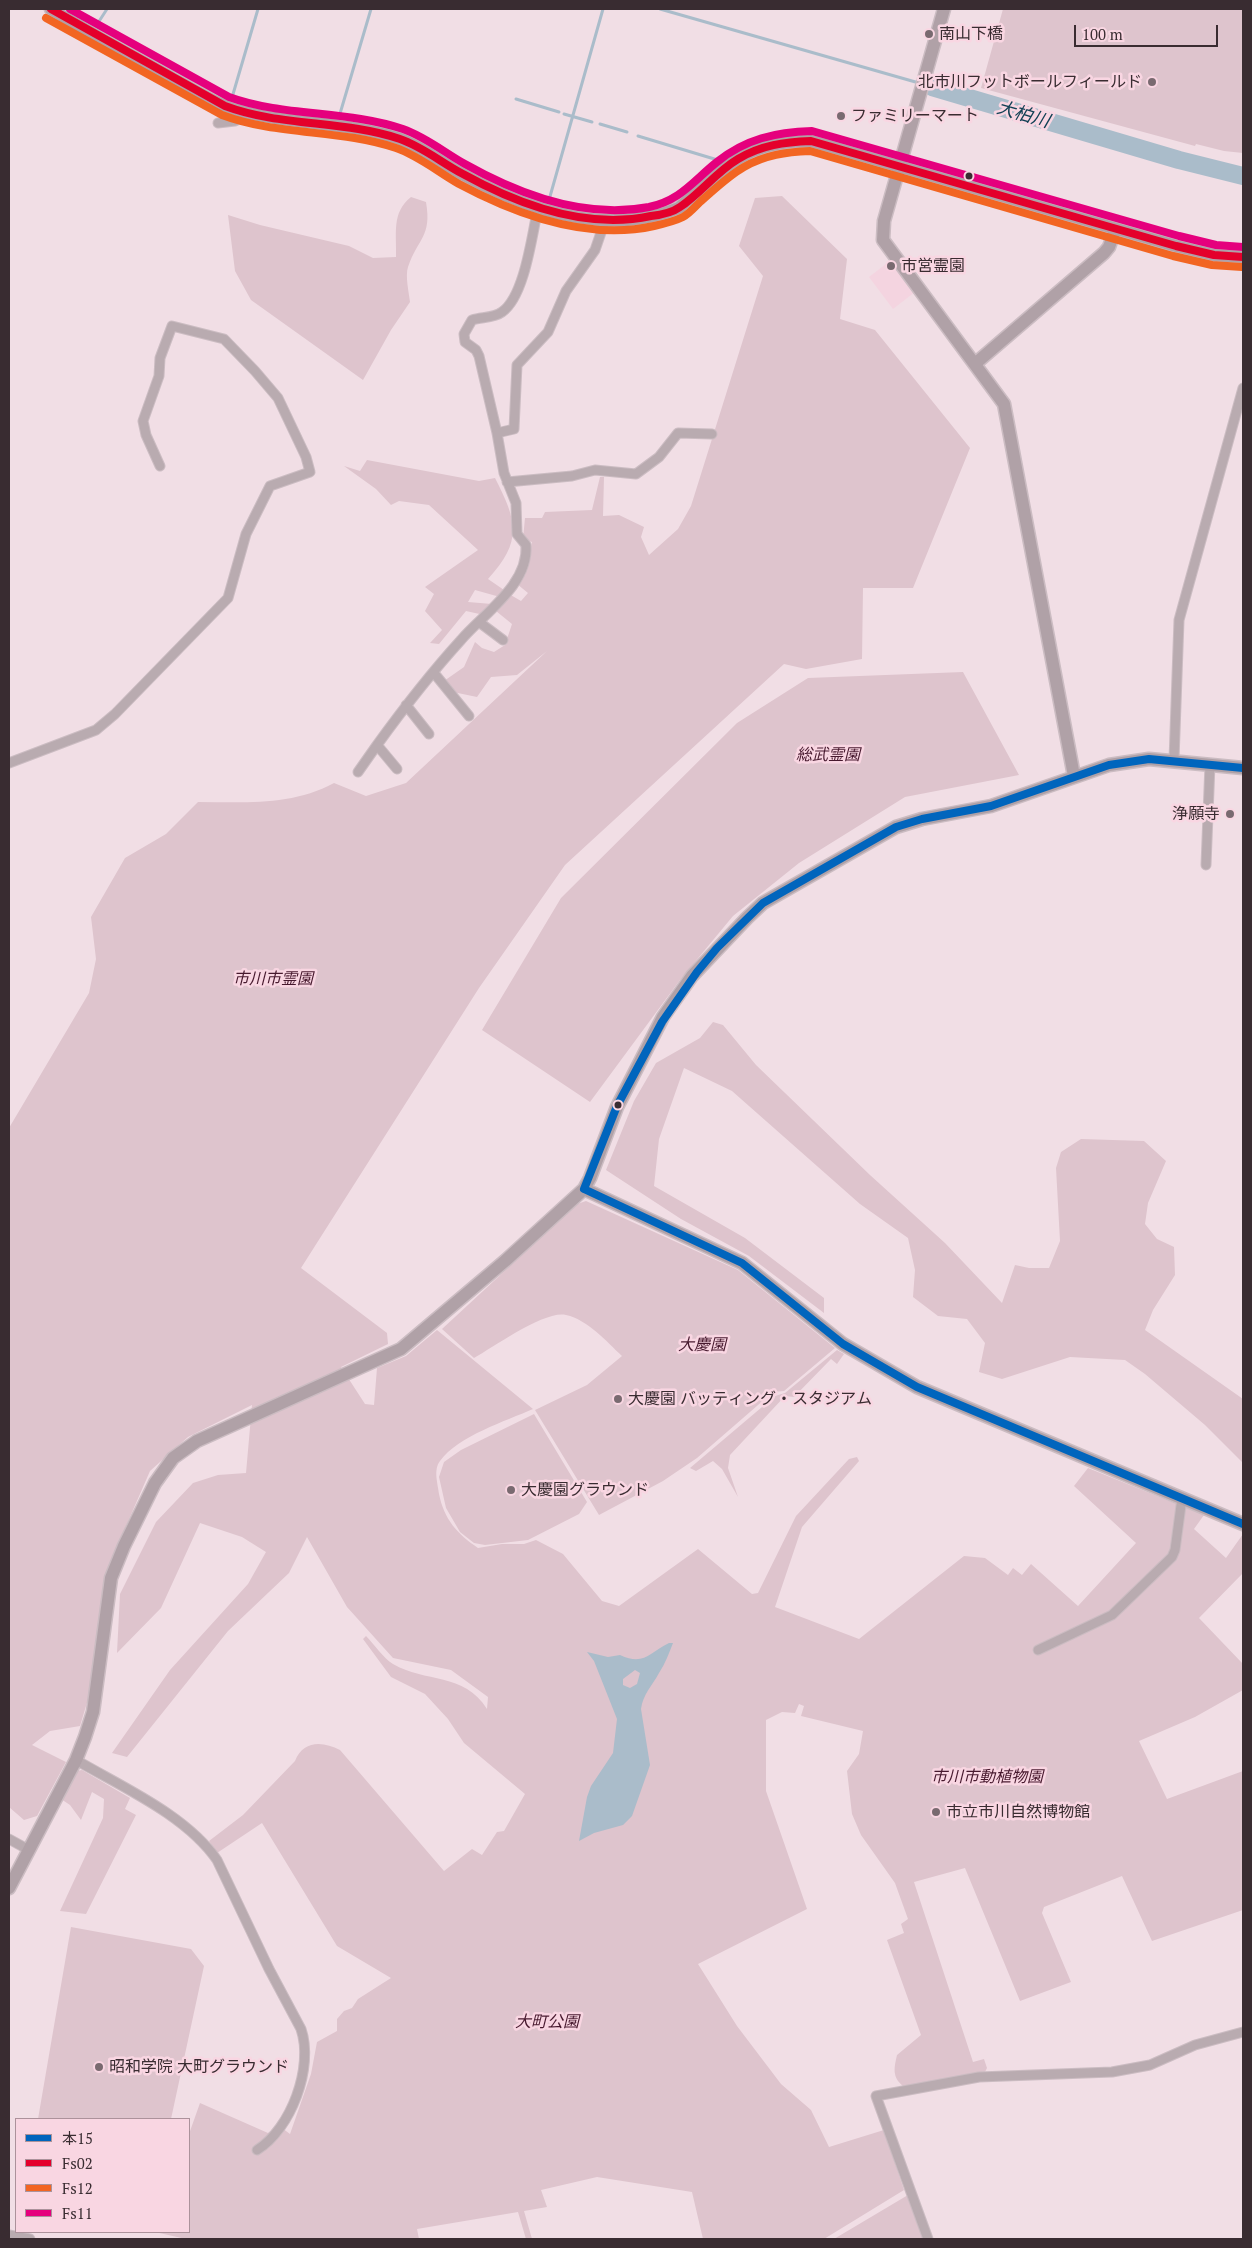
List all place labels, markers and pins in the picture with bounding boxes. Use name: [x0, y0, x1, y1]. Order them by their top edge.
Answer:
place label: 南山下橋: [939, 24, 1003, 44]
marker: 南山下橋: [923, 28, 935, 40]
place label: 北市川フットボールフィールド: [918, 72, 1142, 92]
marker: 北市川フットボールフィールド: [1146, 76, 1158, 88]
place label: ファミリーマート: [851, 106, 979, 126]
marker: ファミリーマート: [835, 110, 847, 122]
unlabelled marker: [964, 171, 974, 181]
place label: 市営霊園: [901, 256, 965, 276]
marker: 市営霊園: [885, 260, 897, 272]
place label: 浄願寺: [1172, 804, 1220, 824]
marker: 浄願寺: [1224, 808, 1236, 820]
unlabelled marker: [613, 1100, 623, 1110]
place label: 大慶園 バッティング・スタジアム: [628, 1389, 872, 1409]
marker: 大慶園 バッティング・スタジアム: [612, 1393, 624, 1405]
place label: 大慶園グラウンド: [521, 1480, 649, 1500]
marker: 大慶園グラウンド: [505, 1484, 517, 1496]
place label: 市立市川自然博物館: [946, 1802, 1090, 1822]
marker: 市立市川自然博物館: [930, 1806, 942, 1818]
place label: 昭和学院 大町グラウンド: [109, 2057, 289, 2077]
marker: 昭和学院 大町グラウンド: [93, 2061, 105, 2073]

